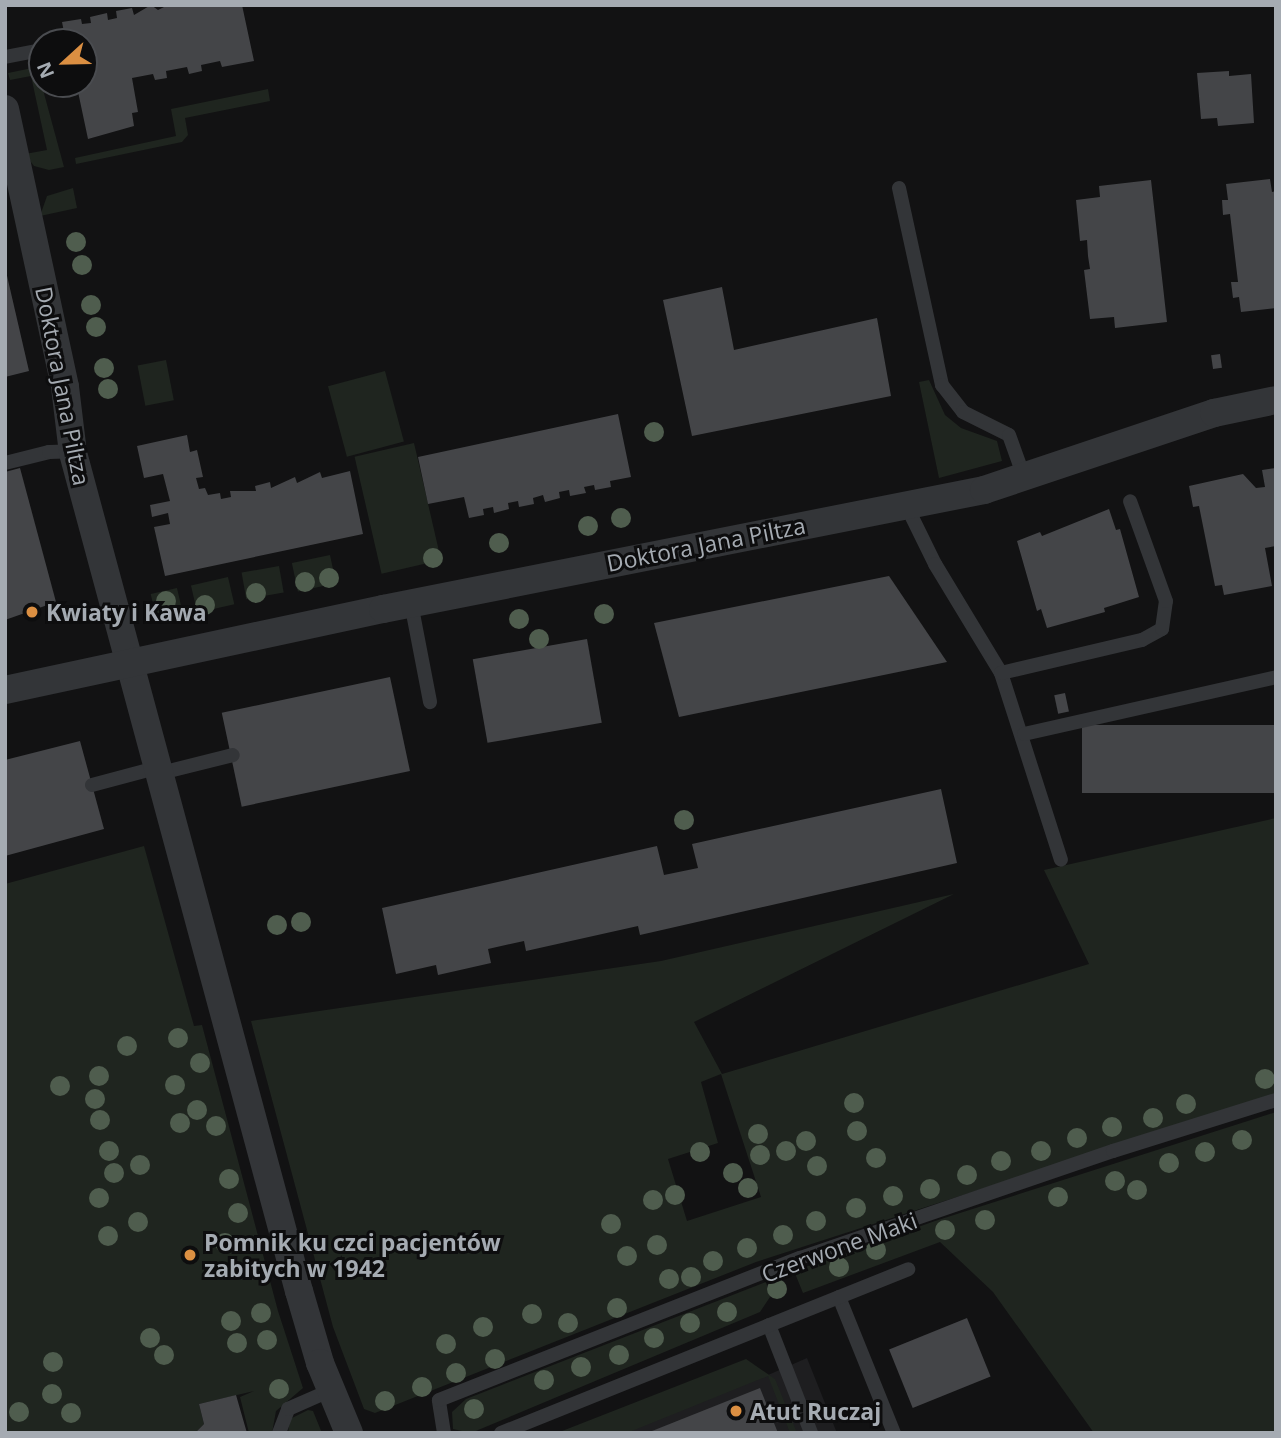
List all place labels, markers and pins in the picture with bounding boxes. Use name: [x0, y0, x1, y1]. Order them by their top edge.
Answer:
place label: Kwiaty i Kawa: [46, 598, 207, 626]
marker: Kwiaty i Kawa: [24, 604, 40, 620]
place label: Pomnik ku czci pacjentów zabitych w 1942: [204, 1228, 501, 1282]
marker: Pomnik ku czci pacjentów zabitych w 1942: [182, 1247, 198, 1263]
place label: Atut Ruczaj: [750, 1397, 881, 1425]
marker: Atut Ruczaj: [728, 1403, 744, 1419]

